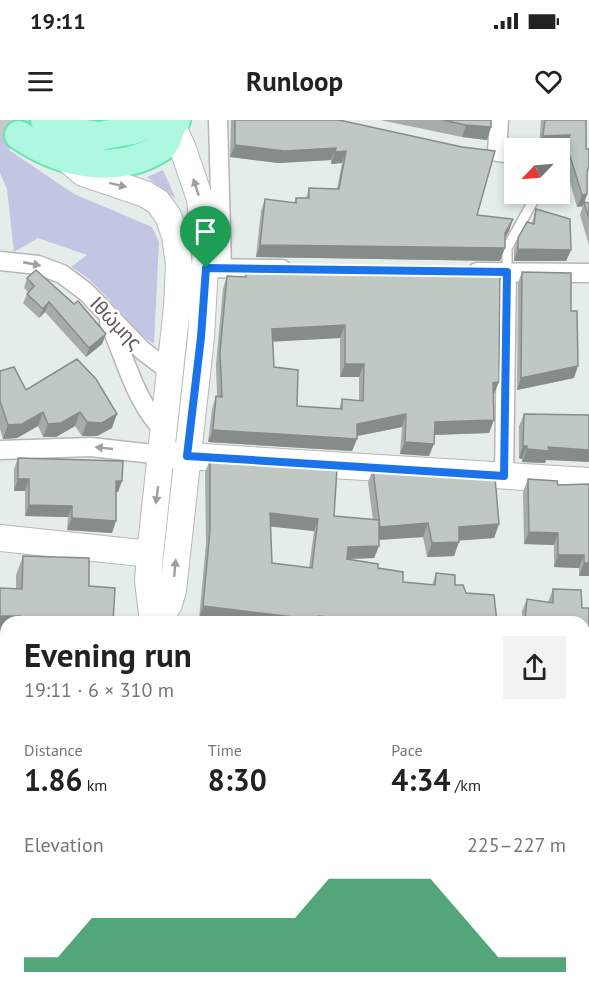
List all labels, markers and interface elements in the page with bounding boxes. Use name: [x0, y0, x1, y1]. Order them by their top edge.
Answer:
text: 19:11: [30, 7, 86, 35]
text: Runloop: [246, 64, 343, 98]
icon: menu: [24, 65, 57, 98]
icon: heart: [532, 65, 565, 98]
north arrow: [504, 138, 570, 204]
map controls: [504, 138, 570, 204]
one-way arrow: [191, 178, 201, 196]
one-way arrow: [109, 181, 128, 191]
pin: [180, 206, 231, 268]
icon: arrive: [189, 215, 222, 248]
one-way arrow: [23, 260, 42, 269]
street label: Ιθώμης: [84, 291, 148, 355]
one-way arrow: [94, 443, 113, 453]
one-way arrow: [152, 485, 162, 504]
one-way arrow: [170, 559, 180, 578]
text: Evening run: [24, 633, 192, 676]
button: share: [503, 636, 566, 699]
text: 19:11 · 6 × 310 m: [24, 677, 174, 703]
text: Distance: [24, 740, 83, 760]
text: Time: [208, 740, 242, 760]
text: Pace: [391, 740, 423, 760]
text: 1.86: [24, 760, 82, 799]
text: 8:30: [208, 760, 267, 799]
text: 4:34: [391, 760, 450, 799]
text: km: [82, 775, 107, 795]
text: /km: [450, 775, 481, 795]
text: Elevation: [24, 832, 104, 858]
text: 225–227 m: [467, 832, 566, 858]

